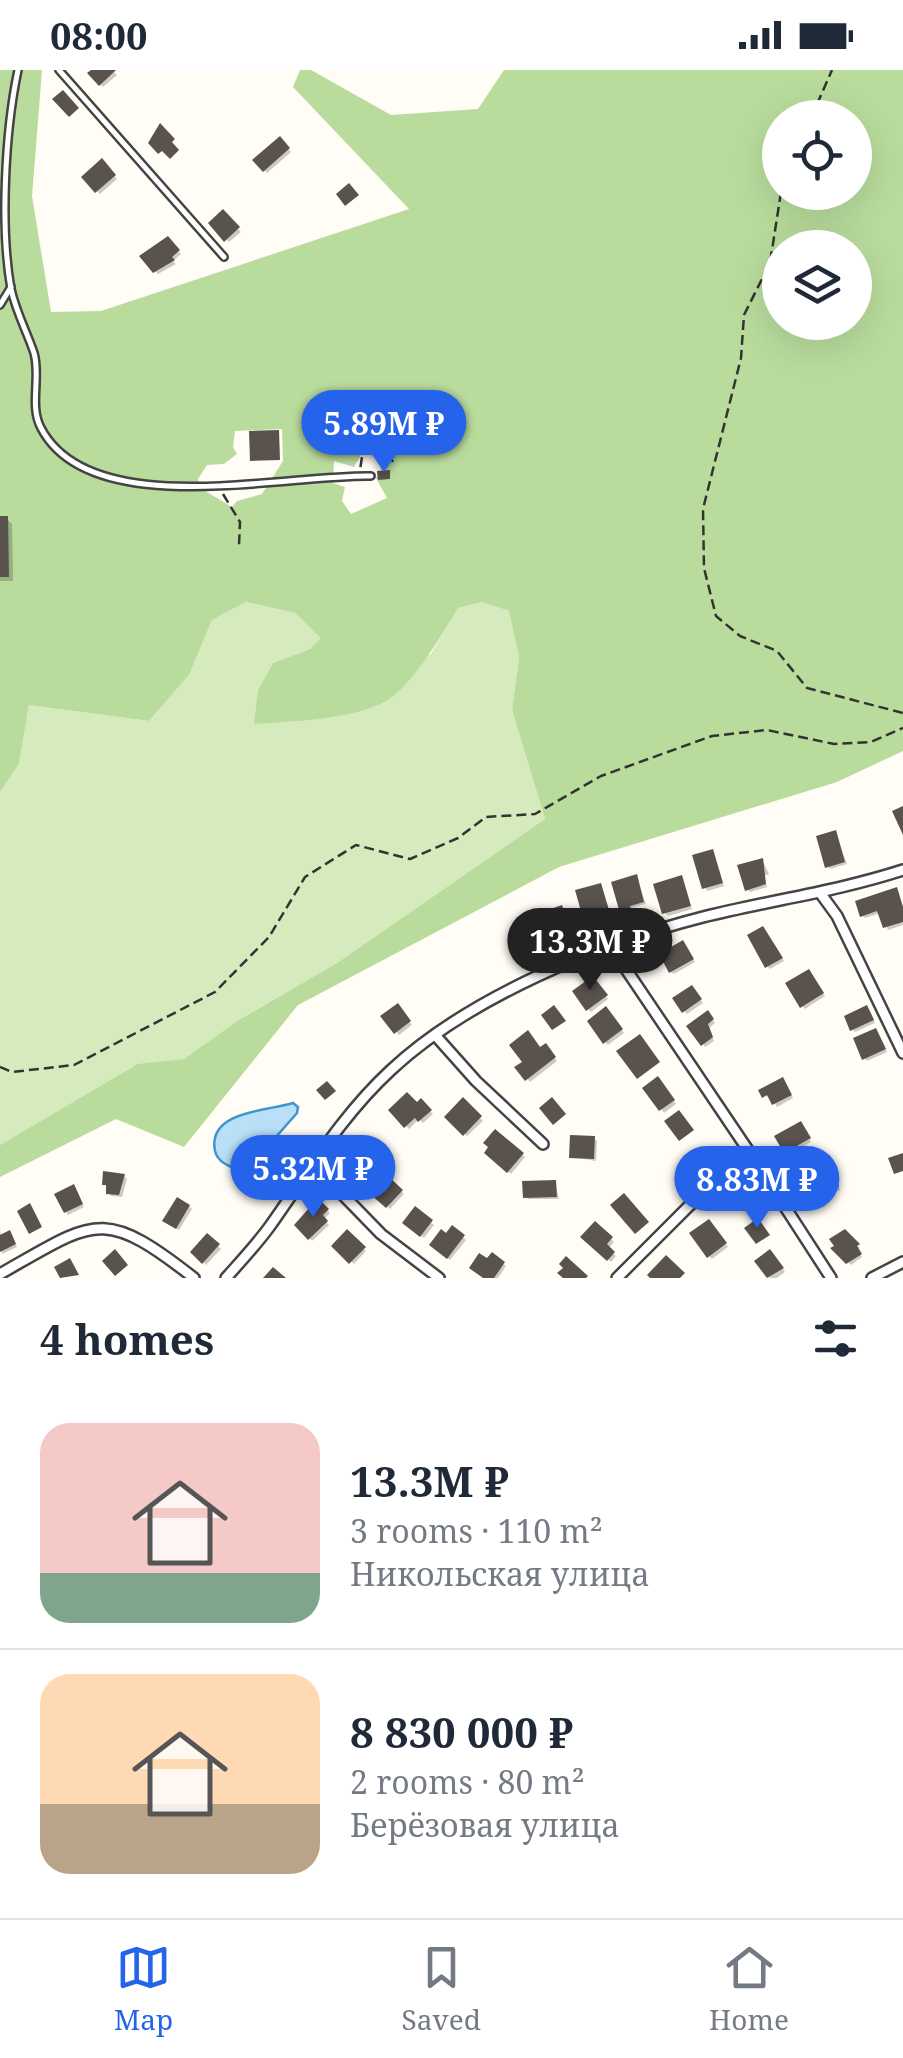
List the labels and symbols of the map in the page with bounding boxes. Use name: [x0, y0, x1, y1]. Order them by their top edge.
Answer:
pin: 5.89M ₽: [292, 390, 476, 475]
pin: 13.3M ₽: [498, 908, 682, 993]
pin: 5.32M ₽: [221, 1135, 405, 1220]
pin: 8.83M ₽: [665, 1146, 849, 1231]

